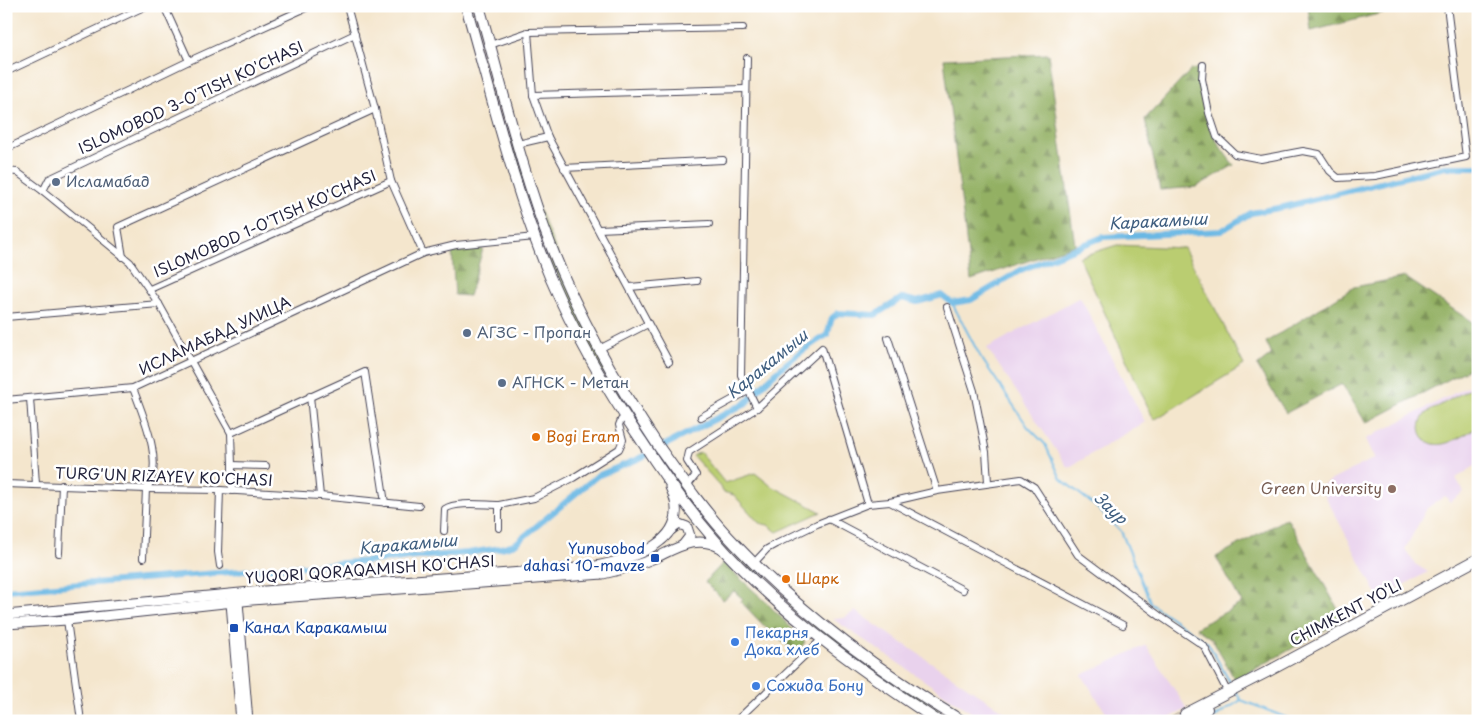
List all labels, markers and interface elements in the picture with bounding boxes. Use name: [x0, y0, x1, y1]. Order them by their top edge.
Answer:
street label: ISLOMOBOD 3-O'TISH KO'CHASI: [74, 34, 307, 159]
street label: ISLOMOBOD 1-O'TISH KO'CHASI: [149, 163, 379, 282]
place label: Исламабад: [66, 169, 150, 192]
marker: Исламабад: [50, 176, 62, 188]
water label: Каракамыш: [1108, 205, 1209, 235]
street label: ИСЛАМАБАД УЛИЦА: [135, 289, 294, 380]
place label: АГЗС - Пропан: [477, 320, 591, 343]
water label: Каракамыш: [721, 322, 813, 403]
marker: АГЗС - Пропан: [461, 327, 473, 339]
place label: АГНСК - Метан: [512, 370, 629, 393]
marker: АГНСК - Метан: [496, 377, 508, 389]
place label: Bogi Eram: [546, 424, 620, 447]
marker: Bogi Eram: [530, 431, 542, 443]
street label: TURG'UN RIZAYEV KO'CHASI: [55, 460, 273, 491]
place label: Green University: [1261, 476, 1382, 499]
marker: Green University: [1386, 483, 1398, 495]
water label: Заур: [1090, 486, 1134, 529]
water label: Каракамыш: [358, 527, 459, 559]
place label: Yunusobod dahasi 10-mavze: [523, 536, 645, 576]
street label: YUQORI QORAQAMISH KO'CHASI: [244, 548, 496, 589]
marker: Yunusobod dahasi 10-mavze: [649, 552, 661, 564]
place label: Шарк: [796, 566, 839, 589]
street label: CHIMKENT YO‘LI: [1285, 572, 1406, 651]
marker: Шарк: [780, 573, 792, 585]
place label: Канал Каракамыш: [244, 615, 387, 638]
place label: Пекарня Дока хлеб: [744, 620, 819, 660]
marker: Канал Каракамыш: [228, 622, 240, 634]
marker: Пекарня Дока хлеб: [729, 636, 741, 648]
place label: Сожида Бону: [766, 673, 864, 696]
marker: Сожида Бону: [750, 680, 762, 692]

